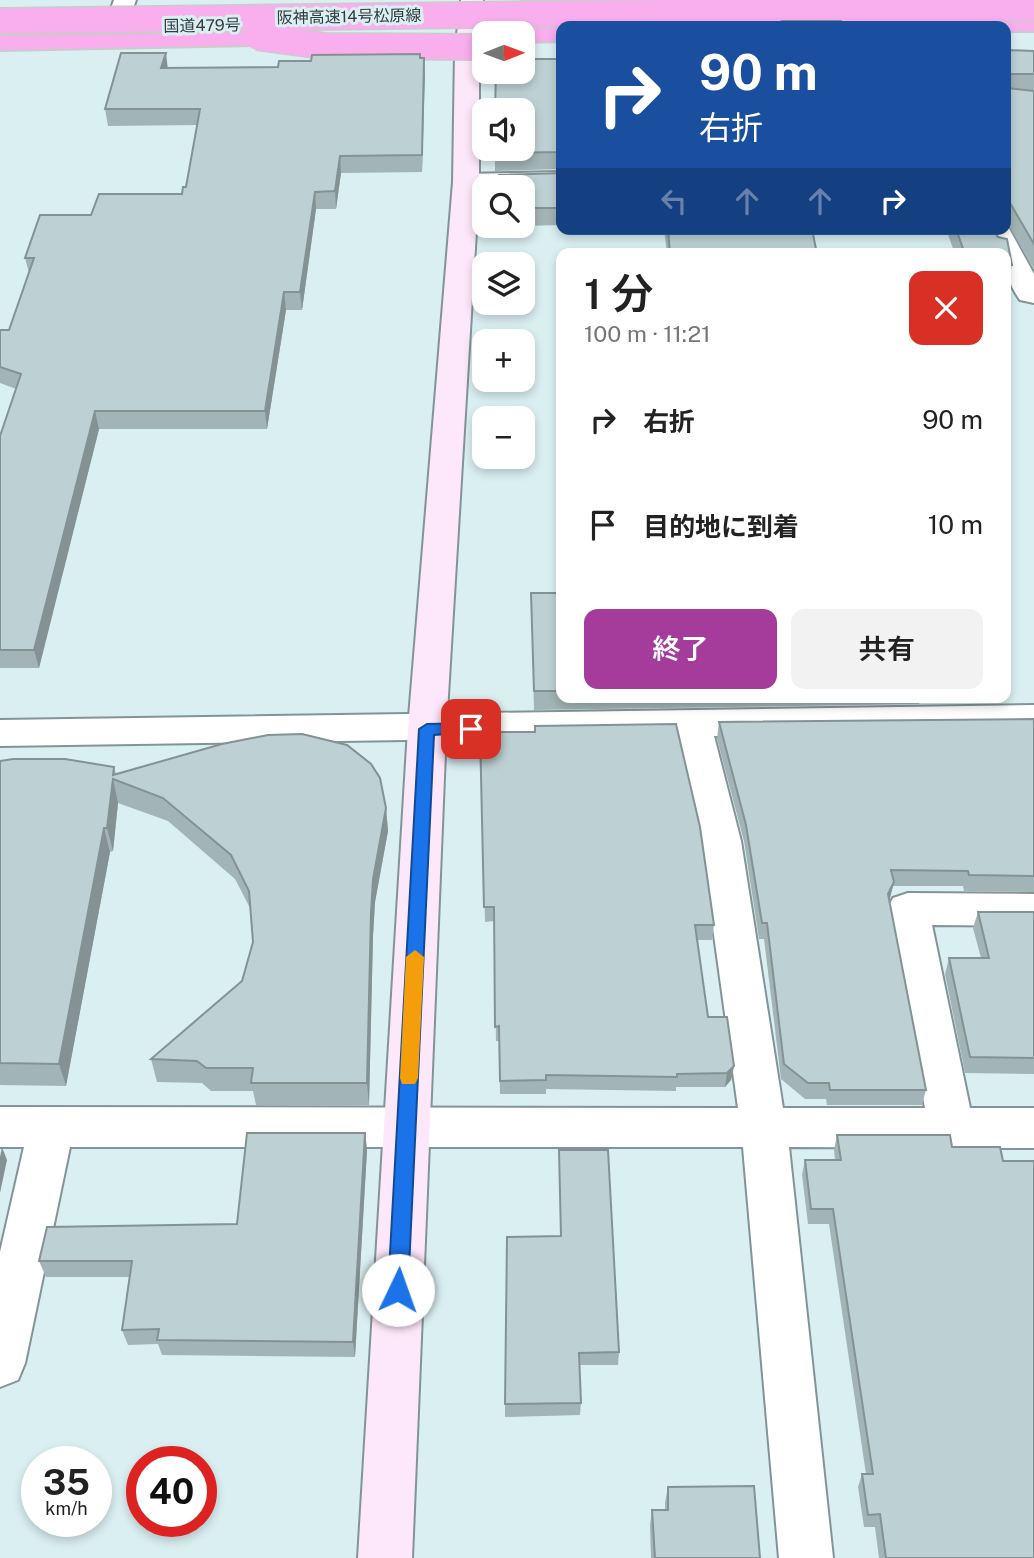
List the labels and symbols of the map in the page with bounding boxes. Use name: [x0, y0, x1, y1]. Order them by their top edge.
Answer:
street label: 阪神高速14号松原線: [277, 6, 421, 27]
street label: 国道479号: [163, 15, 241, 36]
north arrow: [472, 21, 536, 84]
pin: [441, 699, 501, 759]
position arrow: [361, 1253, 435, 1327]
speed limit sign: 40: [126, 1446, 217, 1537]

